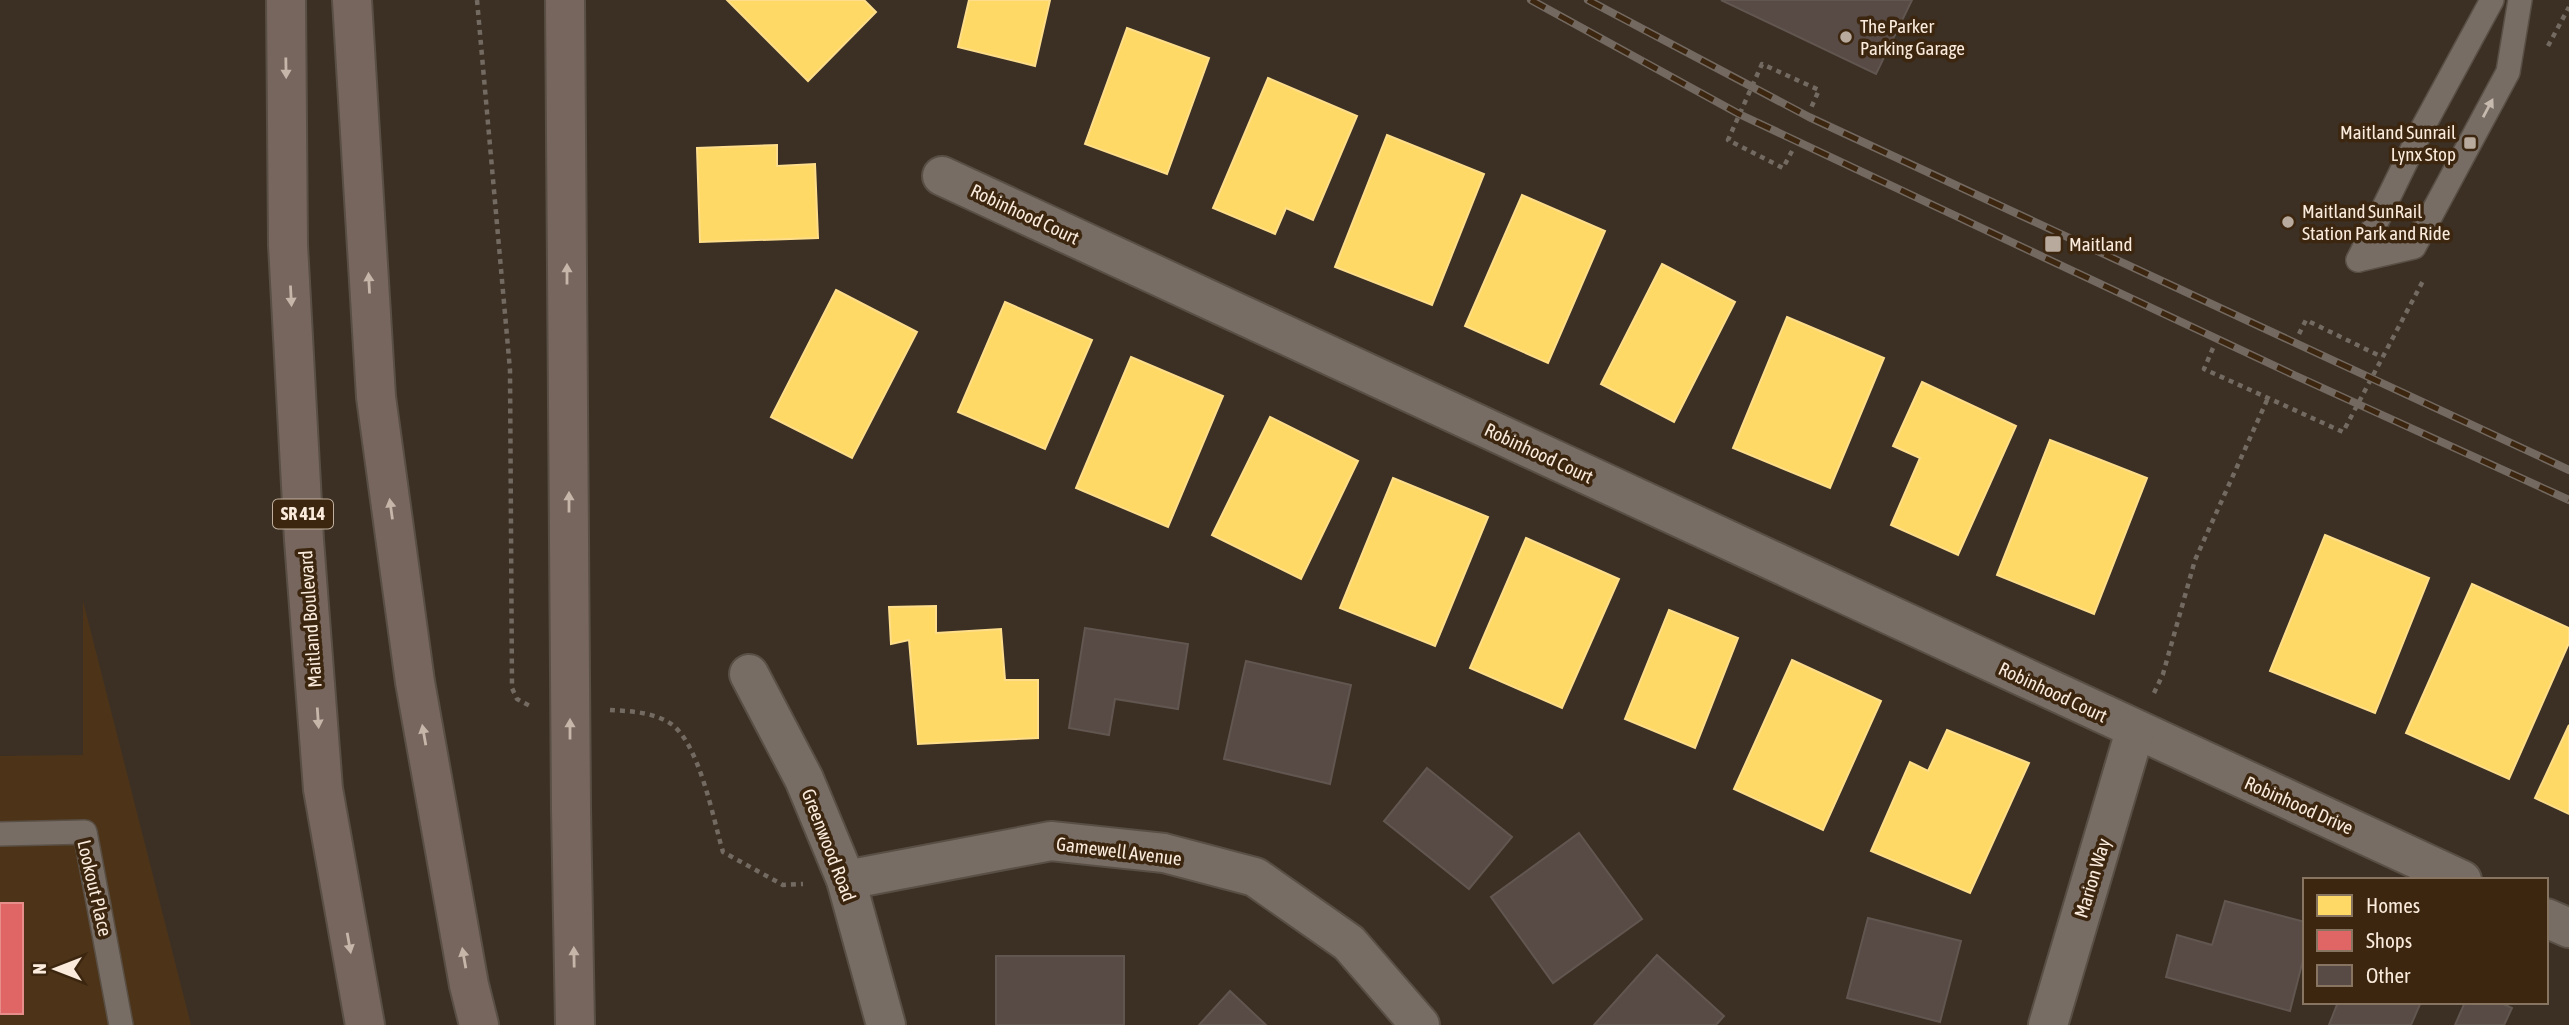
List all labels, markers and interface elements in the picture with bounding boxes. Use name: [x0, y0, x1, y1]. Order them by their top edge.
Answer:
place label: The Parker Parking Garage: [1860, 15, 1965, 59]
marker: The Parker Parking Garage: [1838, 29, 1854, 45]
one-way arrow: [280, 57, 292, 79]
one-way arrow: [2483, 98, 2494, 118]
place label: Maitland Sunrail Lynx Stop: [2340, 121, 2456, 165]
marker: Maitland Sunrail Lynx Stop: [2462, 135, 2478, 151]
street label: Robinhood Court: [967, 179, 1083, 249]
place label: Maitland SunRail Station Park and Ride: [2302, 200, 2450, 244]
marker: Maitland SunRail Station Park and Ride: [2280, 214, 2296, 230]
place label: Maitland: [2069, 233, 2133, 255]
marker: Maitland: [2043, 234, 2063, 254]
one-way arrow: [561, 263, 573, 285]
one-way arrow: [363, 272, 374, 294]
one-way arrow: [285, 285, 296, 307]
street label: Robinhood Court: [1481, 418, 1597, 488]
one-way arrow: [563, 491, 574, 513]
one-way arrow: [386, 498, 397, 520]
road number: SR 414: [273, 500, 333, 528]
street label: Maitland Boulevard: [294, 550, 326, 688]
street label: Robinhood Court: [1995, 657, 2111, 727]
one-way arrow: [313, 707, 324, 729]
one-way arrow: [564, 718, 576, 740]
one-way arrow: [418, 723, 429, 745]
street label: Robinhood Drive: [2241, 771, 2357, 839]
street label: Greenwood Road: [797, 786, 861, 904]
street label: Gamewell Avenue: [1055, 832, 1183, 870]
street label: Marion Way: [2069, 835, 2115, 920]
street label: Lookout Place: [73, 838, 117, 938]
legend: [2303, 878, 2548, 1004]
text: Homes: [2366, 893, 2420, 917]
text: Shops: [2366, 928, 2412, 952]
one-way arrow: [344, 932, 355, 954]
north arrow: [21, 934, 91, 1004]
one-way arrow: [568, 946, 580, 968]
one-way arrow: [458, 947, 469, 969]
text: N: [28, 963, 50, 975]
text: Other: [2366, 963, 2411, 987]

